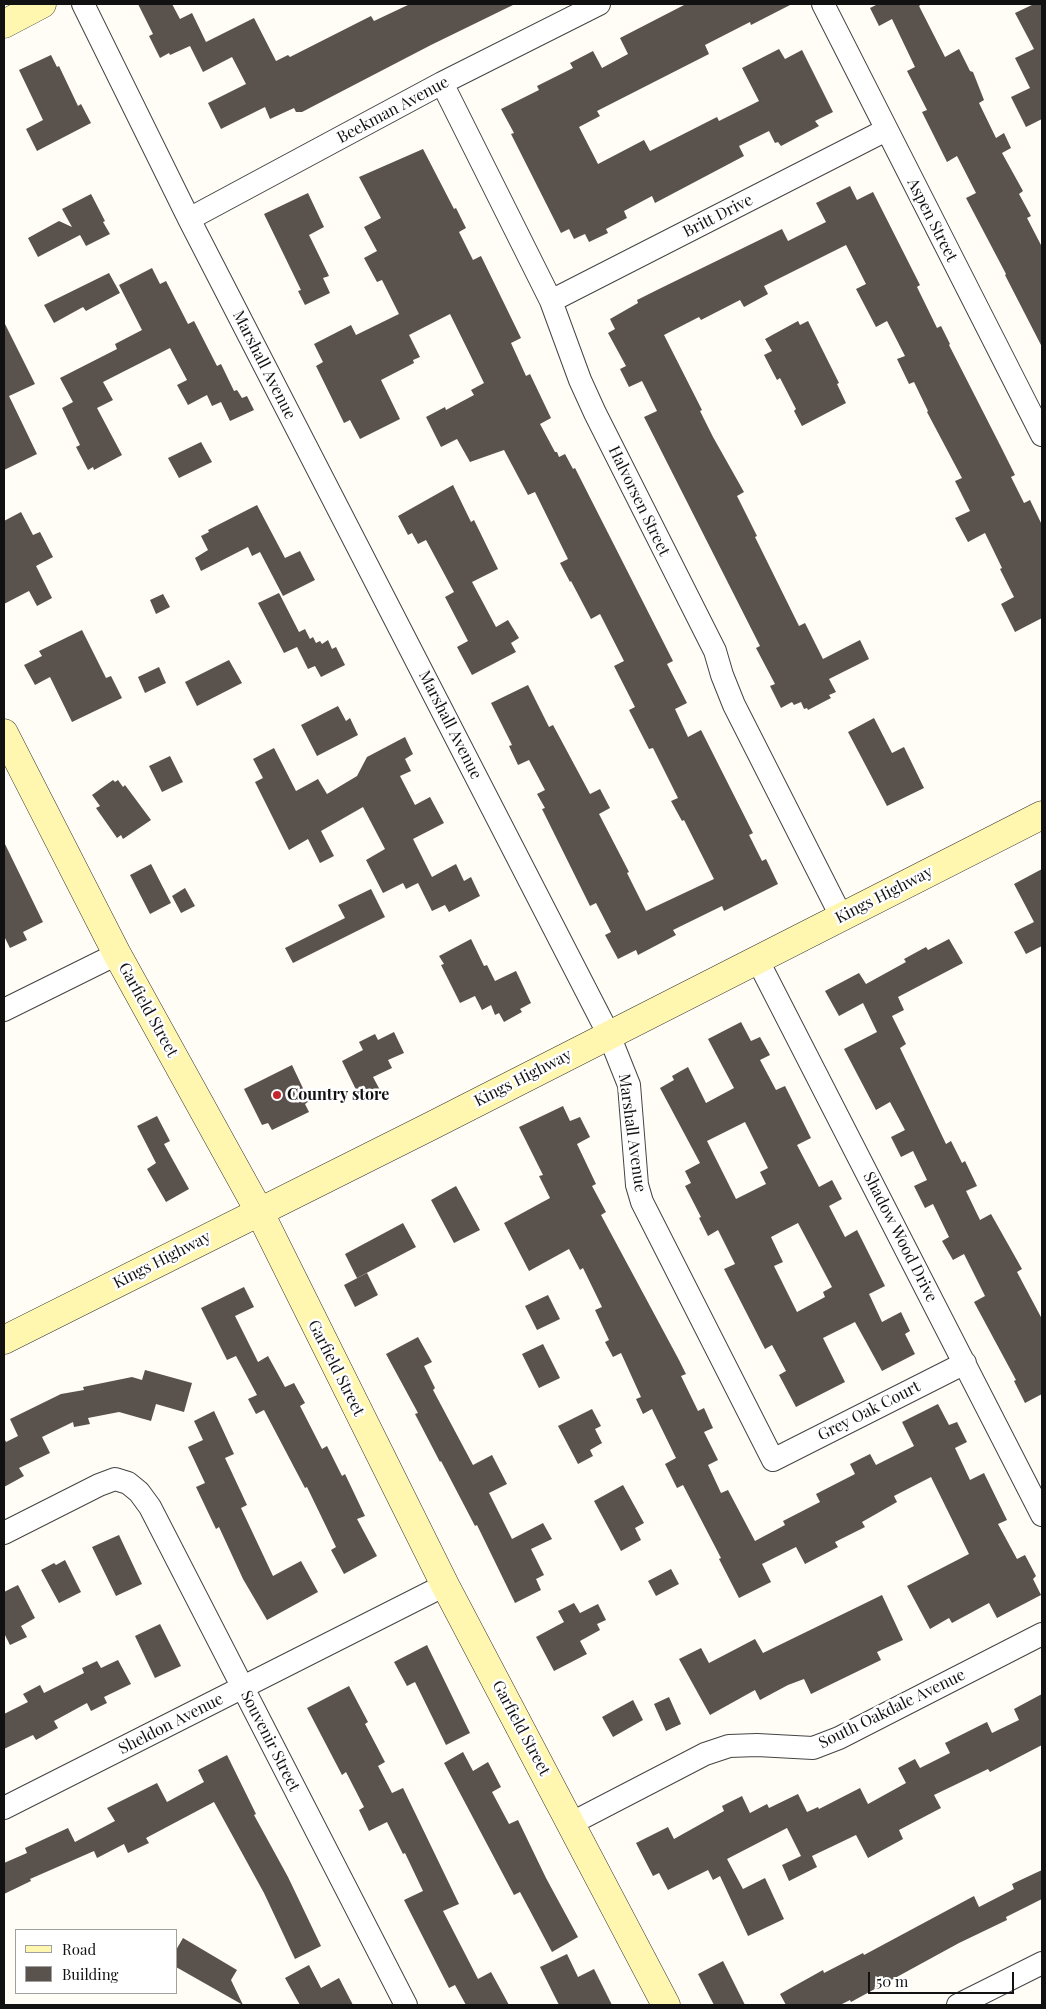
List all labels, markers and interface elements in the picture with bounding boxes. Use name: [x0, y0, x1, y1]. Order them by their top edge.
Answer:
street label: Beekman Avenue: [334, 73, 452, 147]
street label: Aspen Street: [903, 175, 961, 265]
street label: Britt Drive: [680, 190, 756, 242]
street label: Marshall Avenue: [228, 307, 300, 423]
street label: Halvorsen Street: [604, 443, 674, 559]
street label: Marshall Avenue: [414, 667, 486, 783]
street label: Kings Highway: [832, 862, 936, 928]
street label: Garfield Street: [114, 959, 182, 1061]
street label: Kings Highway: [471, 1045, 575, 1111]
street label: Marshall Avenue: [614, 1073, 650, 1193]
place label: Country store: [287, 1085, 389, 1105]
marker: Country store: [271, 1089, 283, 1101]
street label: Shadow Wood Drive: [859, 1169, 941, 1305]
street label: Kings Highway: [110, 1227, 214, 1293]
street label: Garfield Street: [304, 1317, 368, 1419]
street label: Grey Oak Court: [815, 1377, 923, 1445]
street label: South Oakdale Avenue: [816, 1665, 968, 1753]
street label: Garfield Street: [488, 1677, 554, 1779]
street label: Souvenir Street: [236, 1687, 304, 1795]
street label: Sheldon Avenue: [115, 1689, 227, 1759]
legend: [15, 1929, 178, 1994]
text: Road: [62, 1939, 96, 1959]
scale bar: [871, 1962, 1017, 1994]
text: Building: [62, 1964, 118, 1984]
text: 50 m: [876, 1971, 908, 1991]

